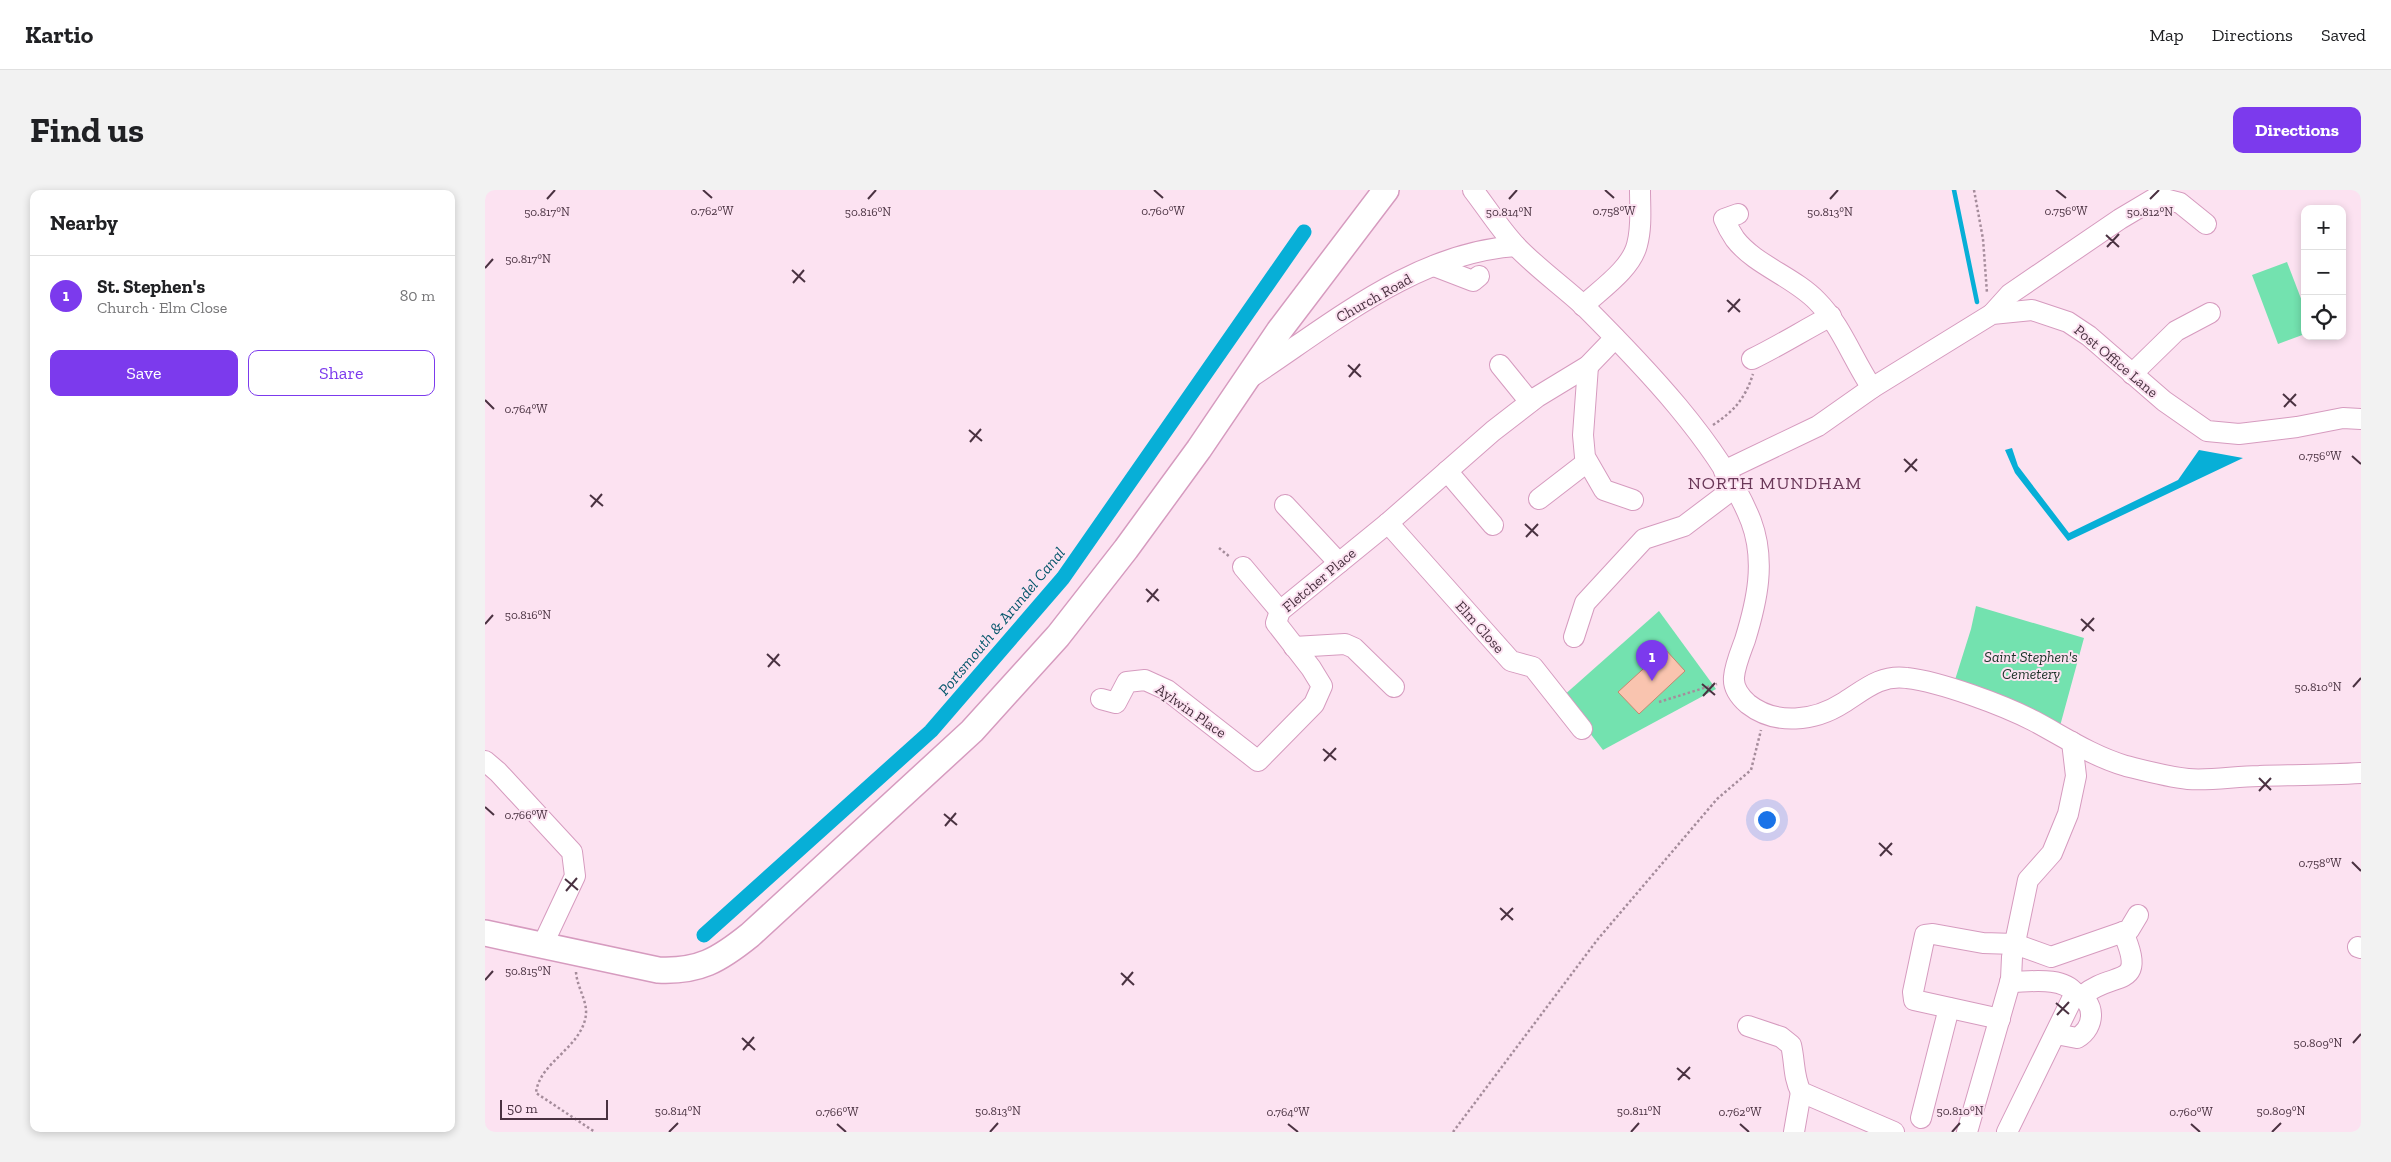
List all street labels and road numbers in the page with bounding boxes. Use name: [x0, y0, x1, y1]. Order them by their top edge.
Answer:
street label: Church Road: [1333, 269, 1416, 326]
street label: Post Office Lane: [2070, 321, 2162, 401]
street label: Fletcher Place: [1278, 544, 1360, 616]
street label: Elm Close: [1452, 597, 1508, 657]
street label: Aylwin Place: [1152, 680, 1230, 742]

